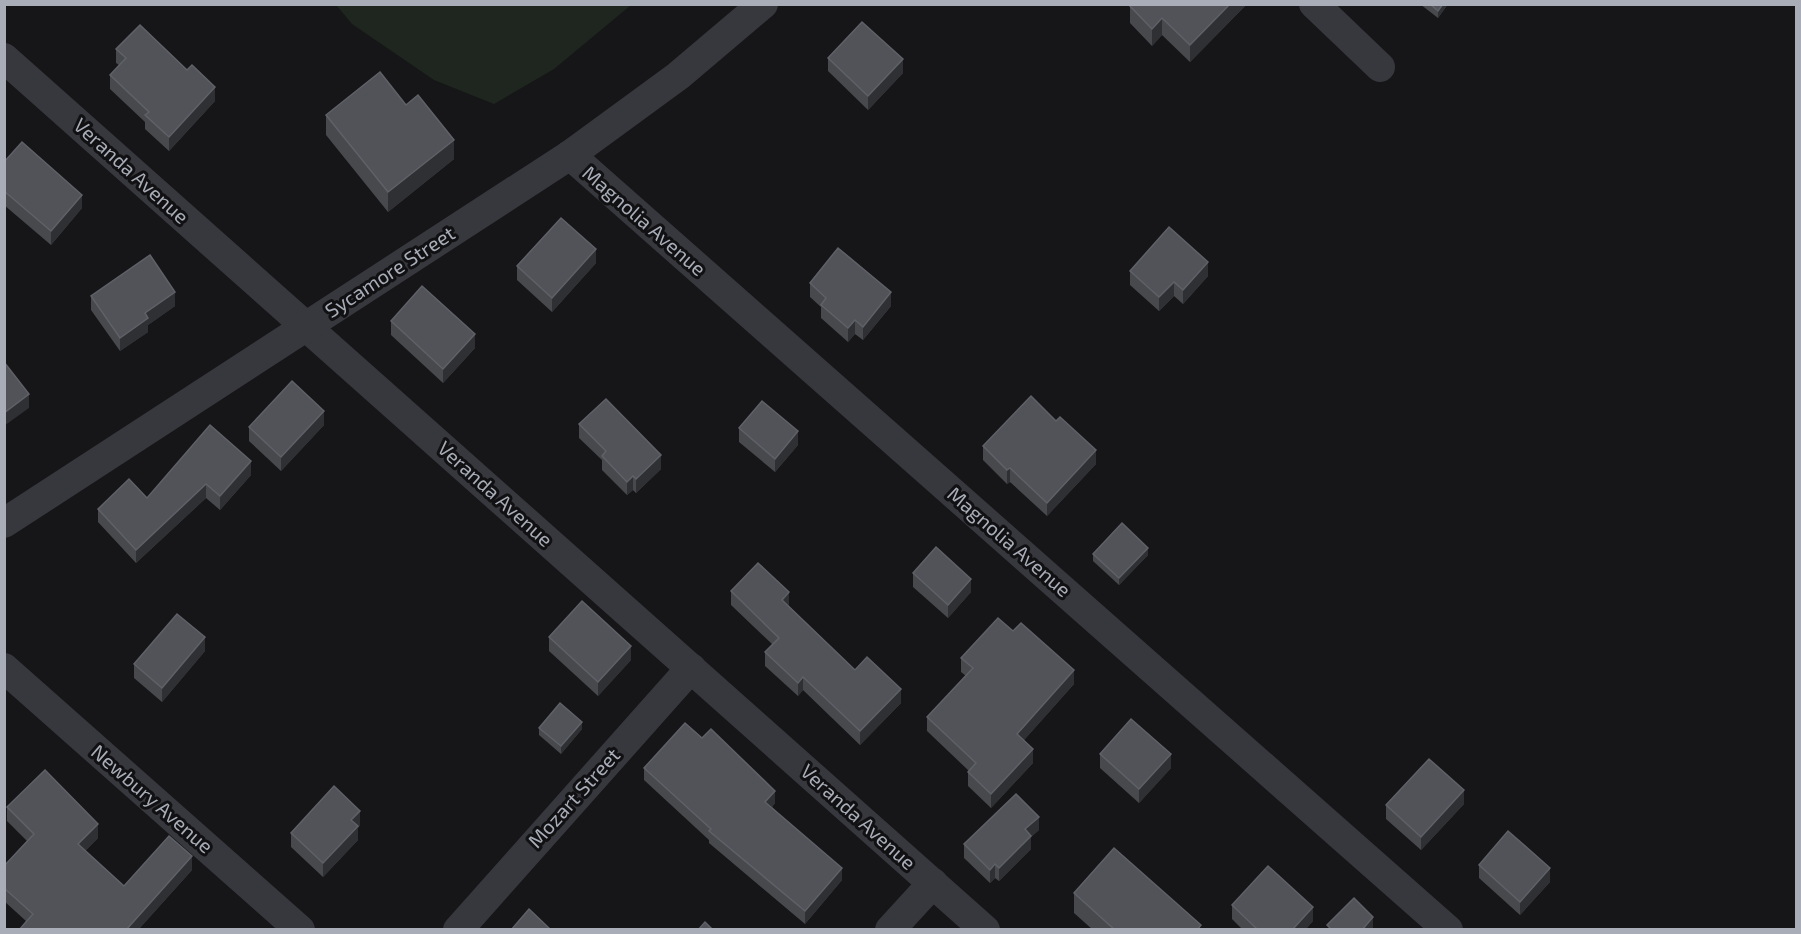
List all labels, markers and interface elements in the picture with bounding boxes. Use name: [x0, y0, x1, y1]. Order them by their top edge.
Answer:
street label: Veranda Avenue: [69, 112, 194, 228]
street label: Magnolia Avenue: [578, 160, 711, 280]
street label: Sycamore Street: [320, 220, 459, 322]
street label: Veranda Avenue: [433, 435, 558, 551]
street label: Magnolia Avenue: [943, 481, 1076, 601]
street label: Newbury Avenue: [87, 739, 218, 858]
street label: Mozart Street: [522, 742, 624, 852]
street label: Veranda Avenue: [796, 758, 921, 874]

